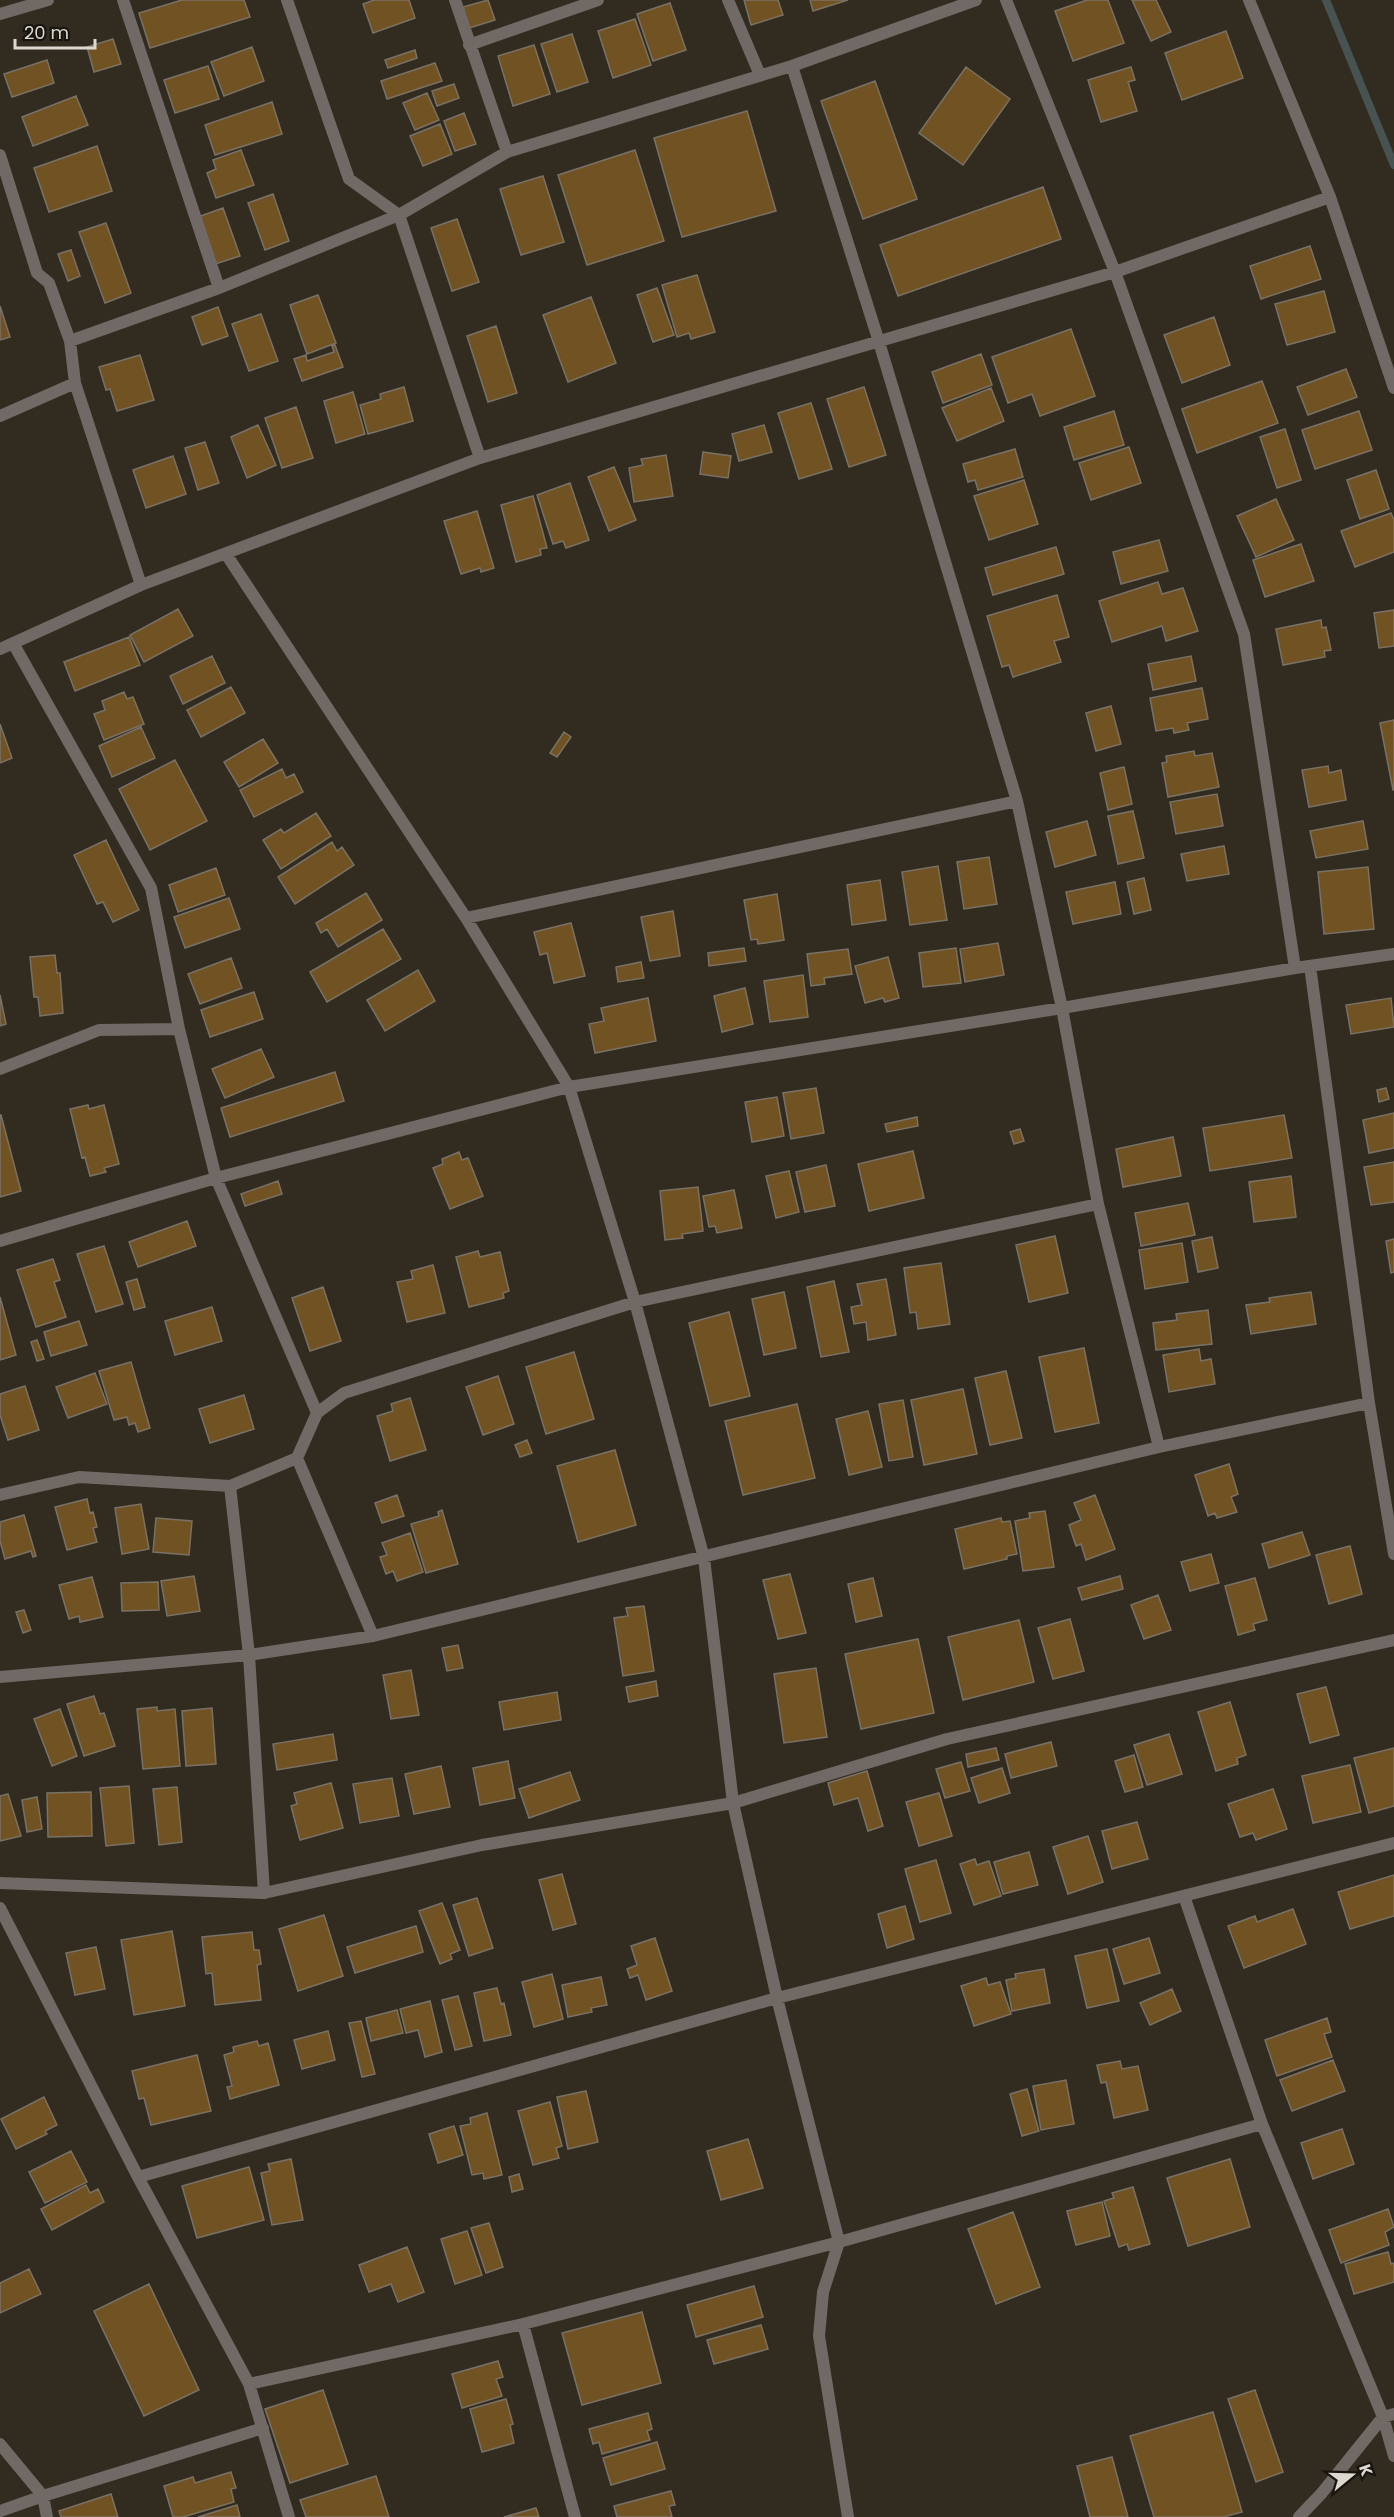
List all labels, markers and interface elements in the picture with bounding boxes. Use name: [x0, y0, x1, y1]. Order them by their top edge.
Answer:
scale bar: [15, 12, 94, 50]
text: 20 m: [24, 20, 69, 45]
north arrow: [1322, 2445, 1382, 2505]
text: K: [1353, 2461, 1378, 2479]

